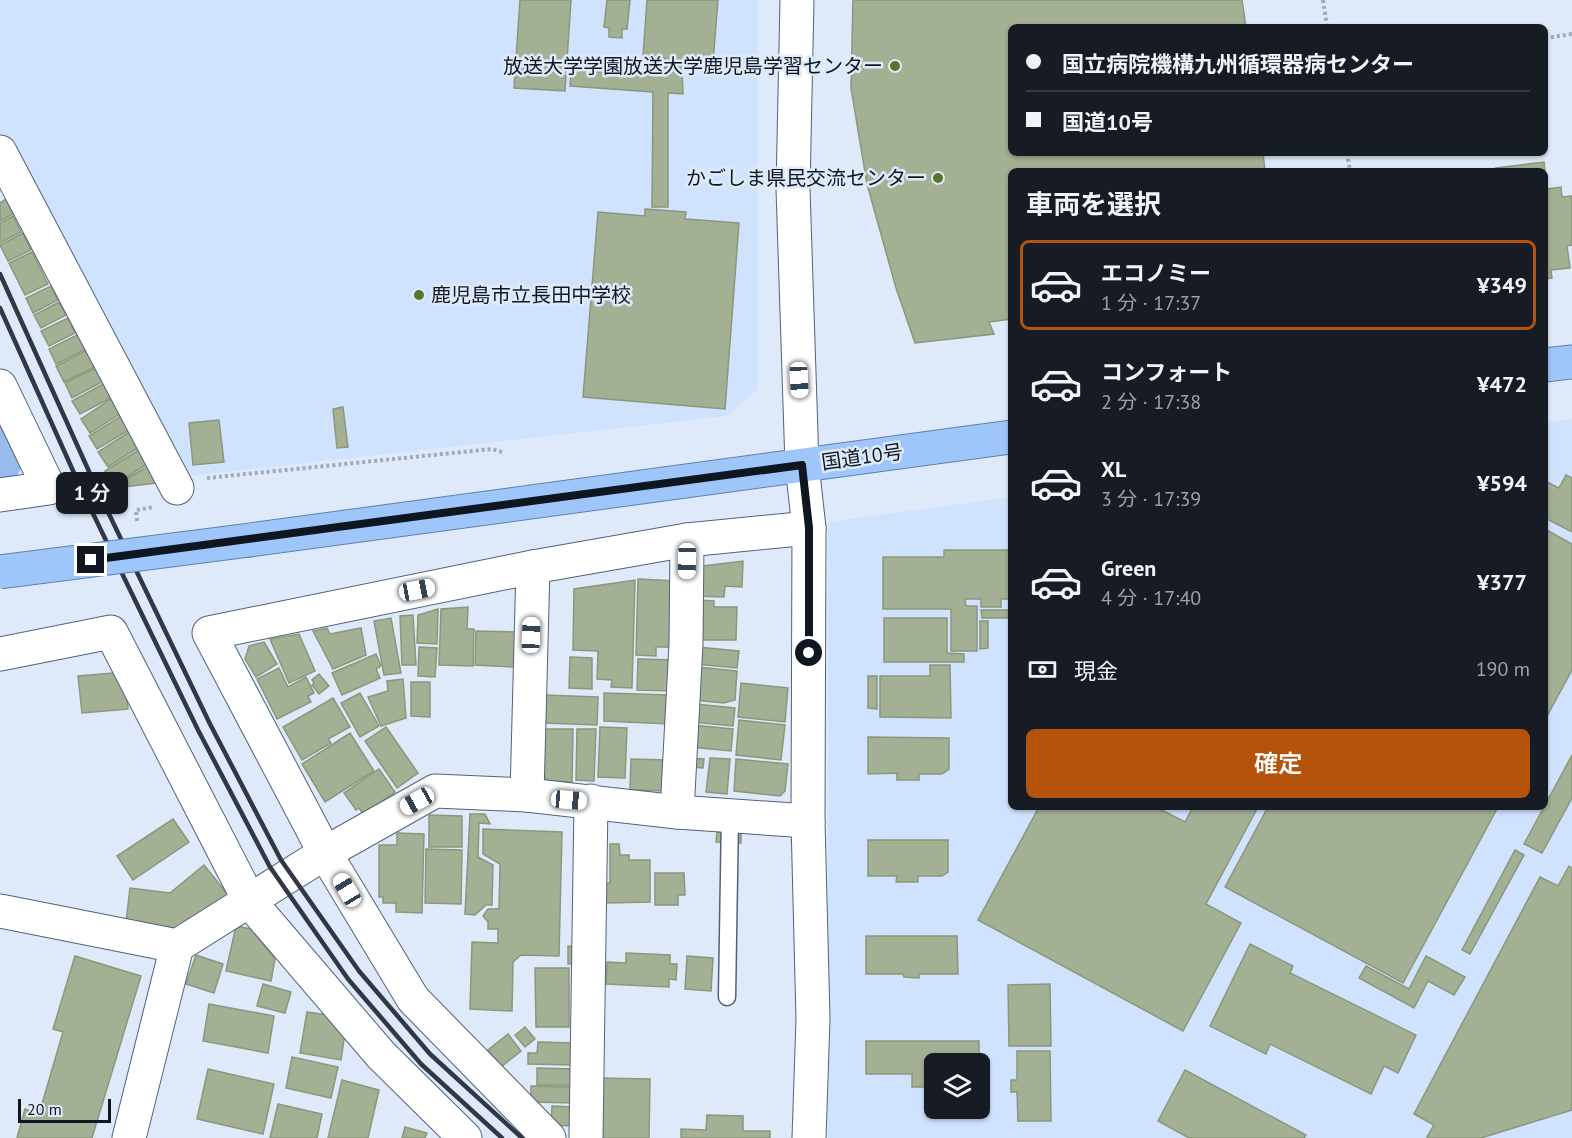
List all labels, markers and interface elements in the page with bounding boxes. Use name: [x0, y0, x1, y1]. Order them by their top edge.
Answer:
text: 国立病院機構九州循環器病センター: [1062, 50, 1414, 78]
place label: 放送大学学園放送大学鹿児島学習センター: [503, 53, 883, 79]
marker: 放送大学学園放送大学鹿児島学習センター: [888, 59, 902, 73]
text: 国道10号: [1062, 108, 1153, 136]
place label: かごしま県民交流センター: [686, 165, 926, 191]
marker: かごしま県民交流センター: [931, 171, 945, 185]
text: 車両を選択: [1026, 187, 1161, 221]
icon: car: [1029, 258, 1083, 312]
text: エコノミー: [1101, 259, 1211, 287]
text: ¥349: [1477, 271, 1527, 299]
place label: 鹿児島市立長田中学校: [431, 282, 631, 308]
marker: 鹿児島市立長田中学校: [412, 288, 426, 302]
text: 1 分 · 17:37: [1101, 290, 1201, 316]
icon: car: [1029, 357, 1083, 411]
text: コンフォート: [1101, 358, 1232, 386]
car: [789, 362, 809, 398]
text: ¥472: [1477, 370, 1527, 398]
text: 2 分 · 17:38: [1101, 389, 1201, 415]
street label: 国道10号: [820, 438, 904, 476]
text: XL: [1101, 455, 1126, 483]
icon: car: [1029, 456, 1083, 510]
text: ¥594: [1477, 469, 1527, 497]
callout: 1 分: [55, 473, 127, 515]
text: 1 分: [74, 480, 110, 506]
text: 3 分 · 17:39: [1101, 486, 1201, 512]
car: [678, 543, 696, 579]
route end: [77, 546, 104, 573]
text: Green: [1101, 554, 1156, 582]
icon: car: [1029, 555, 1083, 609]
text: ¥377: [1477, 568, 1527, 596]
car: [398, 578, 436, 602]
text: 4 分 · 17:40: [1101, 585, 1201, 611]
car: [521, 617, 541, 653]
route start: [795, 639, 822, 666]
icon: cash: [1026, 653, 1059, 686]
text: 190 m: [1476, 656, 1530, 682]
text: 現金: [1074, 657, 1118, 685]
button: 確定: [1026, 729, 1530, 798]
car: [397, 784, 437, 818]
car: [550, 789, 588, 811]
car: [330, 870, 364, 910]
map controls: [924, 1053, 990, 1119]
button: layers: [924, 1053, 990, 1119]
scale bar: [18, 1096, 111, 1124]
text: 20 m: [27, 1099, 62, 1119]

